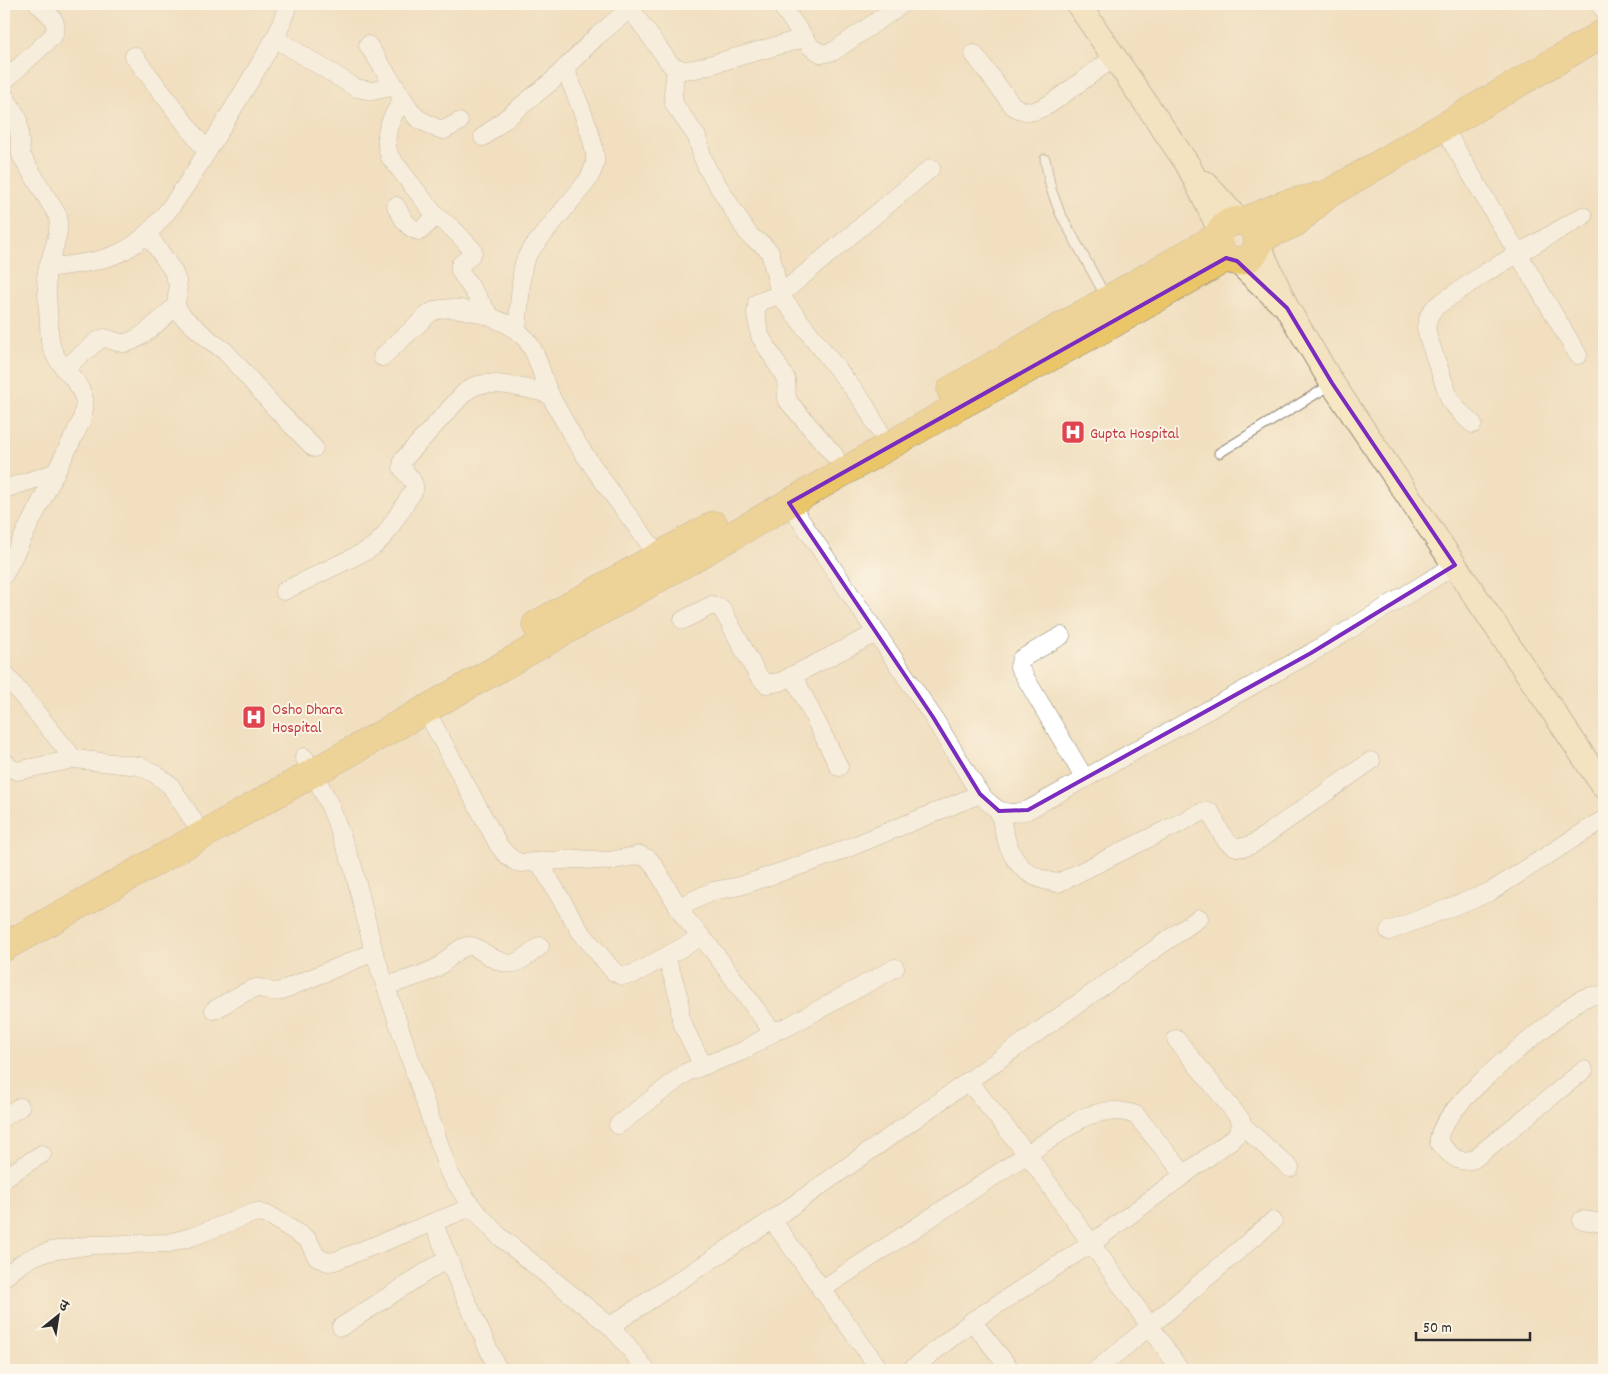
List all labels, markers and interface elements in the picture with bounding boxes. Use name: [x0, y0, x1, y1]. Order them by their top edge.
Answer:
hospital icon: Gupta Hospital: [1060, 419, 1086, 445]
place label: Gupta Hospital: [1090, 423, 1179, 446]
place label: Osho Dhara Hospital: [272, 699, 343, 740]
hospital icon: Osho Dhara Hospital: [241, 704, 267, 730]
north arrow: [32, 1292, 82, 1342]
text: उ: [54, 1295, 73, 1318]
scale bar: [1416, 1309, 1529, 1341]
text: 50 m: [1423, 1318, 1452, 1340]

